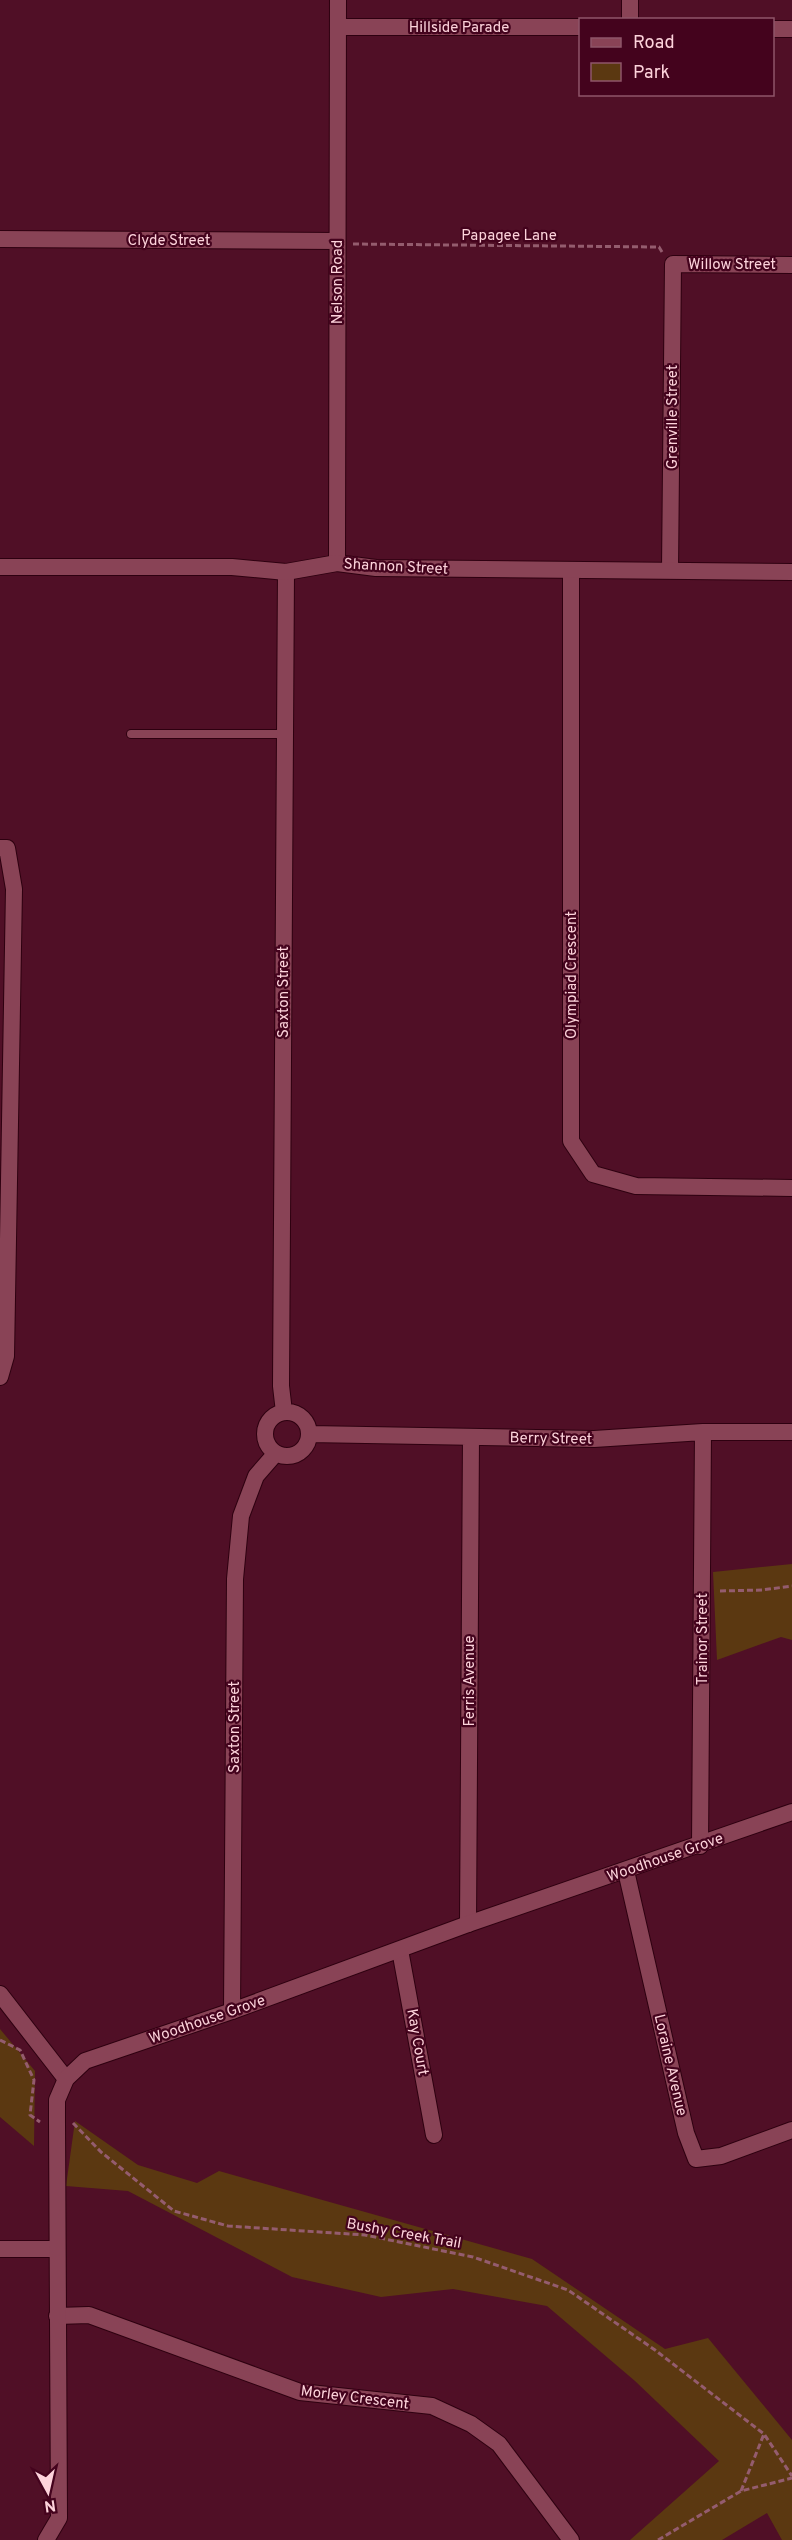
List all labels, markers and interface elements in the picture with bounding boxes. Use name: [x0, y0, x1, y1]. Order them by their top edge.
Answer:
legend: [579, 18, 774, 96]
street label: Hillside Parade: [409, 19, 509, 38]
text: Road: [633, 32, 675, 55]
text: Park: [633, 62, 670, 85]
street label: Papagee Lane: [461, 227, 557, 246]
street label: Clyde Street: [128, 232, 210, 251]
street label: Nelson Road: [329, 240, 348, 324]
street label: Willow Street: [688, 256, 776, 275]
street label: Grenville Street: [664, 365, 683, 469]
street label: Shannon Street: [343, 555, 449, 580]
street label: Olympiad Crescent: [563, 911, 582, 1039]
street label: Saxton Street: [275, 946, 294, 1038]
street label: Berry Street: [509, 1429, 592, 1450]
street label: Trainor Street: [694, 1593, 713, 1685]
street label: Ferris Avenue: [461, 1636, 480, 1726]
street label: Saxton Street: [226, 1681, 245, 1773]
street label: Woodhouse Grove: [605, 1830, 726, 1887]
street label: Woodhouse Grove: [147, 1992, 268, 2049]
street label: Kay Court: [401, 2007, 432, 2077]
street label: Loraine Avenue: [649, 2013, 690, 2118]
street label: Bushy Creek Trail: [345, 2215, 463, 2254]
street label: Morley Crescent: [300, 2382, 410, 2415]
north arrow: [18, 2462, 78, 2522]
text: N: [43, 2494, 57, 2516]

